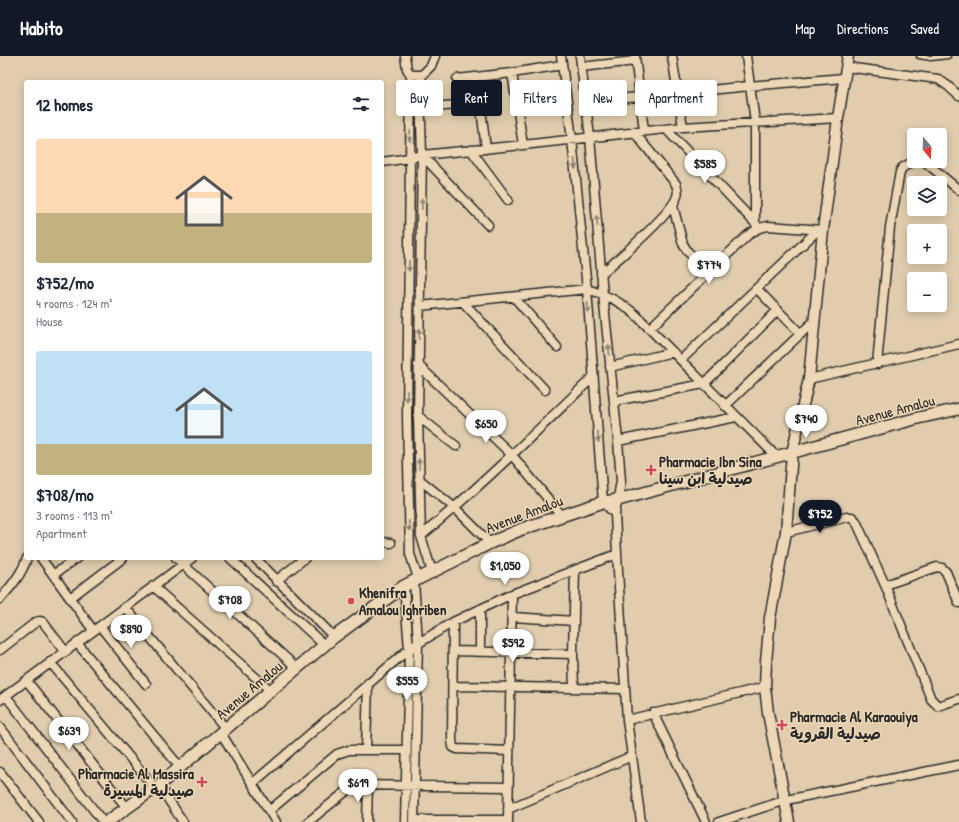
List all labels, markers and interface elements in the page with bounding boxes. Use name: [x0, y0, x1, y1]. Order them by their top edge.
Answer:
text: Habito: [20, 15, 63, 41]
text: Map: [795, 19, 815, 38]
text: Directions: [837, 19, 888, 38]
text: Saved: [910, 19, 939, 38]
chip: Buy: [396, 80, 443, 116]
chip: Rent: [451, 80, 502, 116]
chip: Filters: [510, 80, 571, 116]
chip: New: [579, 80, 627, 116]
chip: Apartment: [635, 80, 717, 116]
text: 12 homes: [36, 93, 93, 116]
icon: filters: [350, 93, 372, 115]
north arrow: [907, 128, 947, 168]
map controls: [907, 128, 947, 312]
one-way arrow: [407, 130, 413, 143]
pin: $585: [681, 150, 729, 184]
text: $585: [693, 154, 717, 172]
one-way arrow: [571, 158, 578, 170]
icon: home: [168, 165, 240, 237]
button: layers: [907, 176, 947, 216]
one-way arrow: [418, 198, 425, 210]
one-way arrow: [593, 215, 600, 227]
button: +: [907, 224, 947, 264]
pin: $774: [685, 251, 733, 285]
text: $774: [697, 255, 721, 273]
one-way arrow: [406, 260, 412, 273]
text: $752/mo: [36, 271, 94, 294]
button: −: [907, 272, 947, 312]
text: 4 rooms · 124 m²: [36, 294, 112, 312]
one-way arrow: [585, 301, 592, 314]
text: House: [36, 312, 63, 330]
one-way arrow: [416, 327, 422, 340]
one-way arrow: [605, 344, 612, 356]
icon: home: [168, 377, 240, 449]
street label: Avenue Amalou: [853, 389, 937, 431]
one-way arrow: [404, 390, 410, 403]
pin: $740: [782, 405, 830, 439]
text: $740: [794, 409, 818, 427]
pin: $650: [462, 410, 510, 444]
text: $650: [474, 414, 498, 432]
one-way arrow: [595, 431, 602, 443]
place label: Pharmacie Ibn Sina صيدلية ابن سينا: [659, 451, 762, 489]
one-way arrow: [416, 457, 422, 470]
marker: Pharmacie Ibn Sina صيدلية ابن سينا: [646, 465, 656, 475]
text: $708/mo: [36, 483, 94, 506]
street label: Avenue Amalou: [482, 490, 566, 538]
pin: $752: [796, 500, 844, 534]
text: $752: [808, 504, 832, 522]
text: 3 rooms · 113 m²: [36, 506, 113, 524]
one-way arrow: [406, 520, 412, 533]
text: Apartment: [36, 524, 87, 542]
pin: $1,050: [472, 552, 538, 586]
text: $1,050: [489, 556, 521, 574]
place label: Khenifra Amalou Ighriben: [359, 582, 447, 621]
pin: $708: [206, 586, 254, 620]
text: $708: [218, 590, 242, 608]
marker: Khenifra Amalou Ighriben: [346, 596, 356, 606]
pin: $890: [107, 615, 155, 649]
text: $890: [120, 619, 142, 637]
pin: $592: [489, 629, 537, 663]
text: $592: [502, 633, 524, 651]
street label: Avenue Amalou: [211, 656, 287, 724]
pin: $555: [383, 667, 431, 701]
text: $555: [395, 671, 419, 689]
place label: Pharmacie Al Karaouiya صيدلية القروية: [790, 706, 918, 744]
pin: $639: [45, 717, 93, 751]
marker: Pharmacie Al Karaouiya صيدلية القروية: [777, 720, 787, 730]
text: $639: [58, 721, 80, 739]
place label: Pharmacie Al Massira صيدلية المسيرة: [78, 763, 194, 801]
pin: $619: [334, 769, 382, 803]
text: $619: [347, 773, 369, 791]
marker: Pharmacie Al Massira صيدلية المسيرة: [197, 777, 207, 787]

